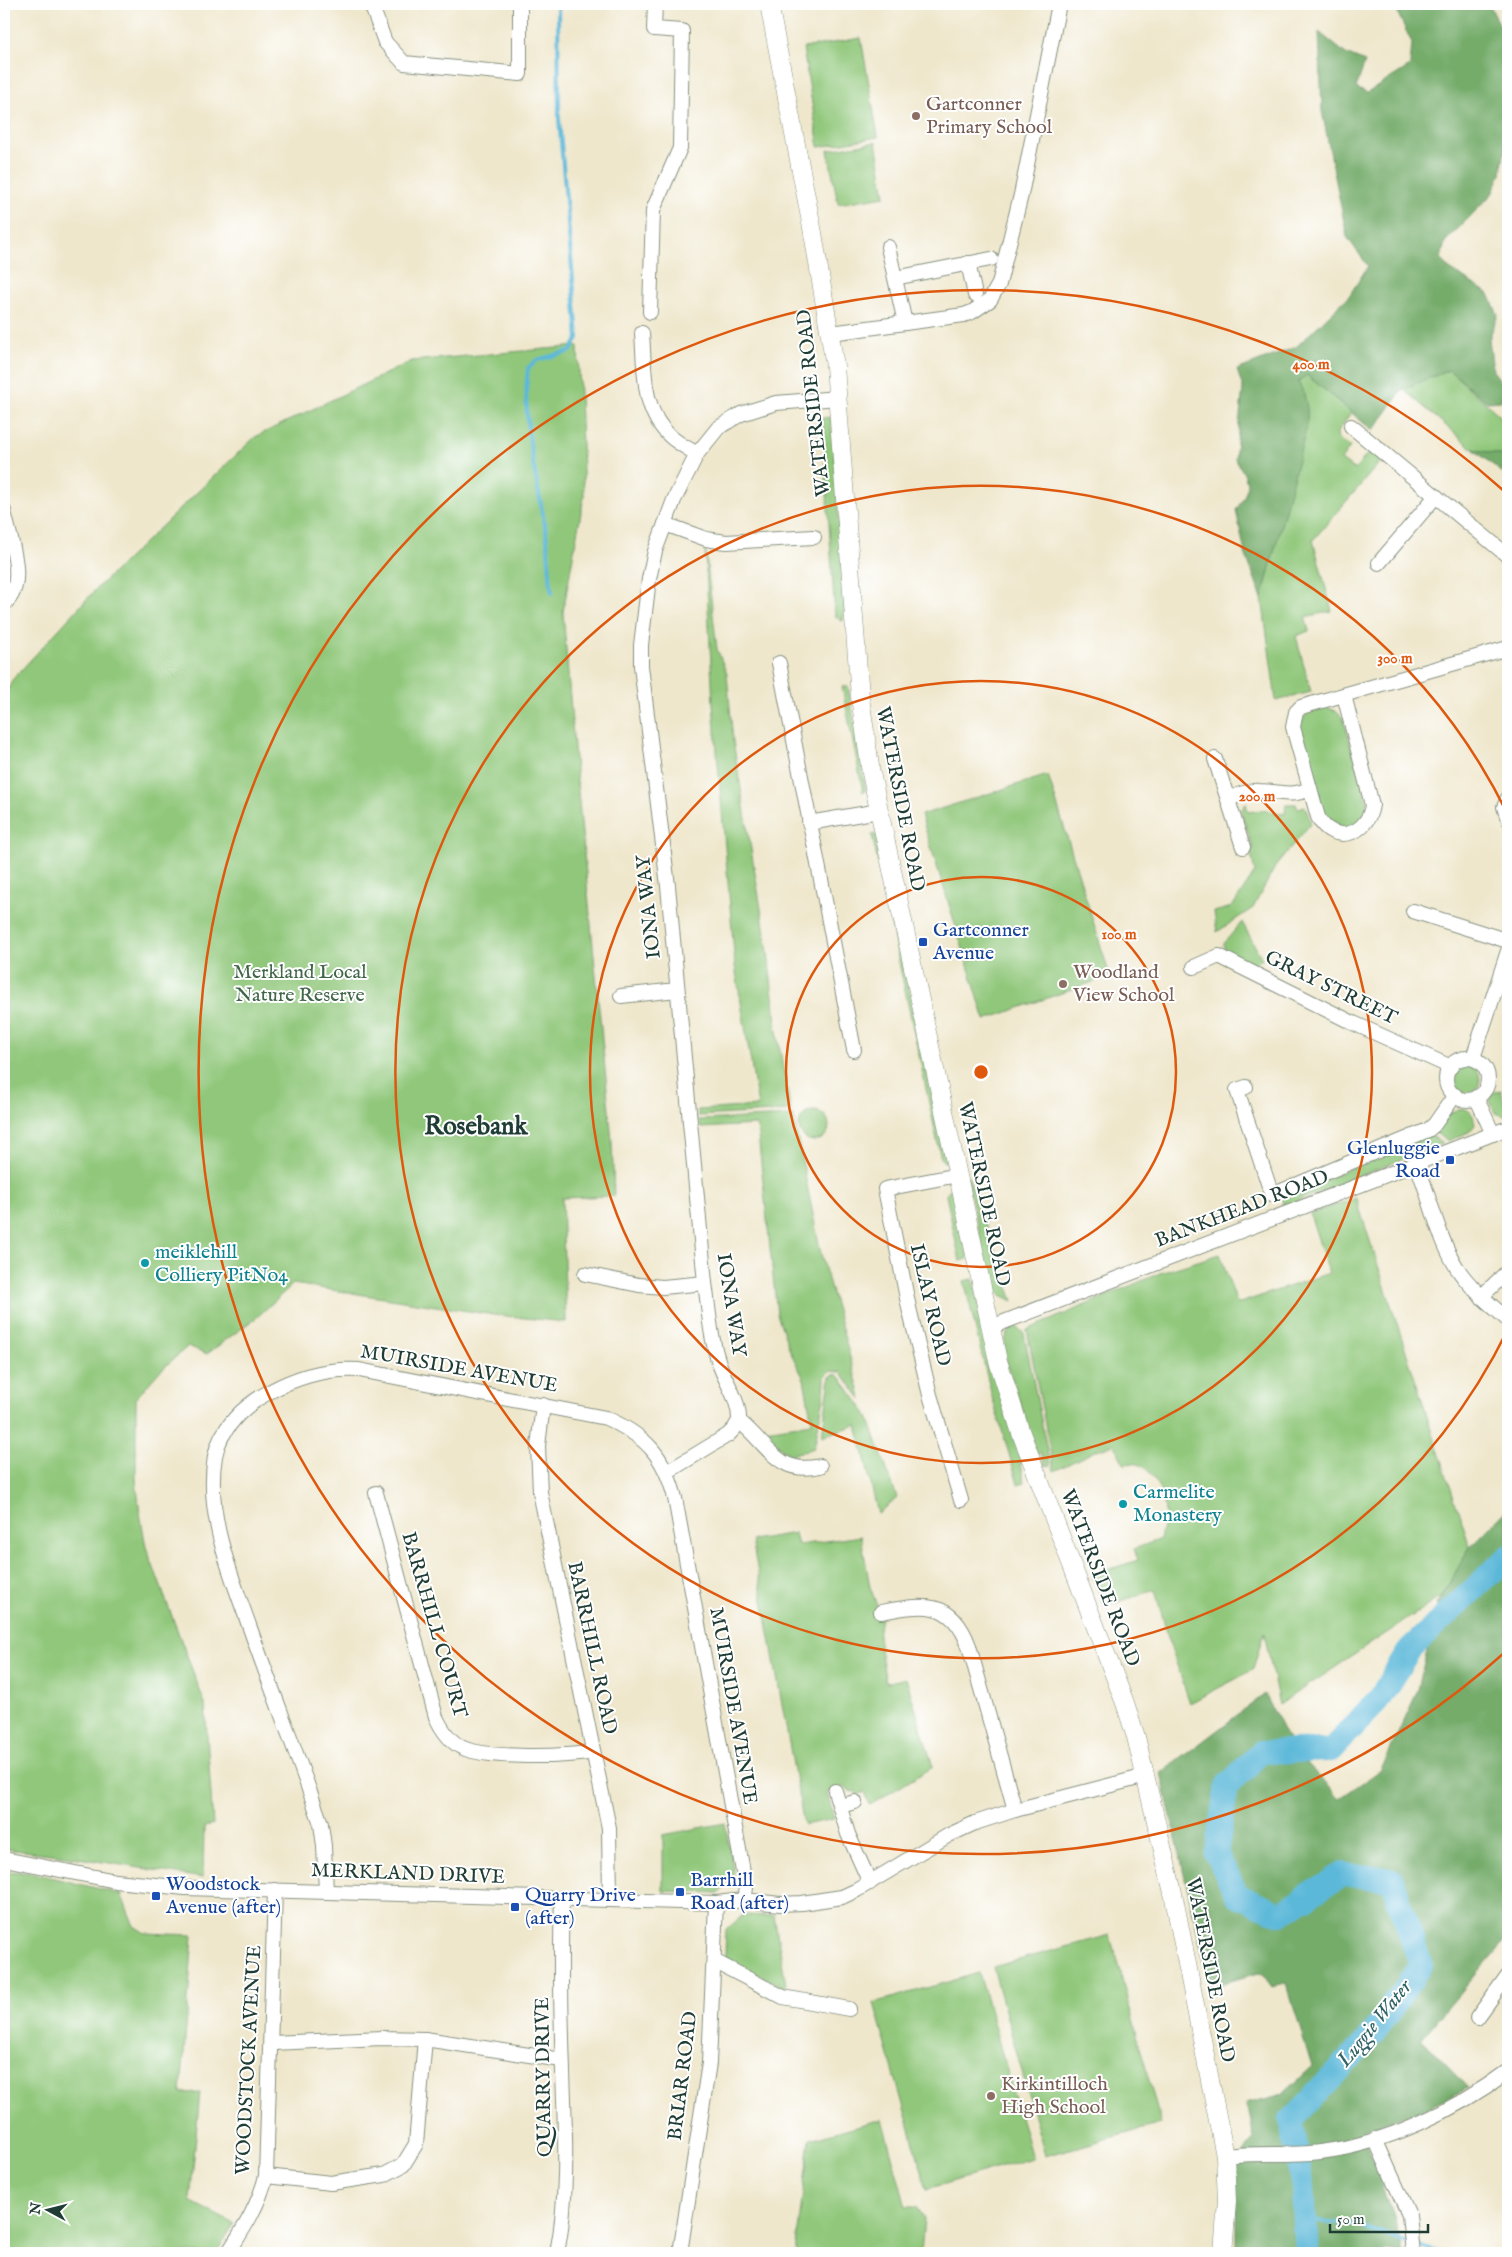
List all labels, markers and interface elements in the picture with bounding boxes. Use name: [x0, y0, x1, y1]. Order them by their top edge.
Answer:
place label: Gartconner Primary School: [926, 92, 1053, 140]
marker: Gartconner Primary School: [910, 110, 922, 122]
street label: WATERSIDE ROAD: [792, 308, 836, 498]
text: 400 m: [1293, 355, 1330, 374]
text: 300 m: [1377, 649, 1413, 668]
street label: WATERSIDE ROAD: [870, 704, 930, 894]
text: 200 m: [1239, 787, 1276, 806]
street label: IONA WAY: [631, 852, 667, 960]
place label: Gartconner Avenue: [932, 918, 1030, 966]
text: 100 m: [1101, 925, 1137, 944]
marker: Gartconner Avenue: [917, 936, 929, 948]
street label: GRAY STREET: [1261, 945, 1402, 1031]
park label: Merkland Local Nature Reserve: [233, 960, 367, 1008]
place label: Woodland View School: [1072, 960, 1175, 1008]
marker: Woodland View School: [1057, 978, 1069, 990]
centre of rings: [972, 1063, 990, 1081]
street label: WATERSIDE ROAD: [952, 1099, 1016, 1289]
district label: Rosebank: [424, 1111, 528, 1143]
place label: Glenluggie Road: [1347, 1136, 1440, 1184]
marker: Glenluggie Road: [1444, 1154, 1456, 1166]
street label: BANKHEAD ROAD: [1152, 1164, 1332, 1254]
place label: meiklehill Colliery PitNo4: [155, 1240, 288, 1288]
street label: ISLAY ROAD: [904, 1241, 956, 1369]
street label: IONA WAY: [710, 1251, 752, 1360]
marker: meiklehill Colliery PitNo4: [139, 1257, 151, 1269]
street label: MUIRSIDE AVENUE: [358, 1339, 560, 1399]
place label: Carmelite Monastery: [1133, 1480, 1222, 1528]
street label: WATERSIDE ROAD: [1055, 1486, 1145, 1670]
marker: Carmelite Monastery: [1117, 1498, 1129, 1510]
street label: BARRHILL COURT: [395, 1529, 473, 1721]
street label: BARRHILL ROAD: [561, 1559, 623, 1737]
street label: MUIRSIDE AVENUE: [703, 1605, 763, 1807]
street label: MERKLAND DRIVE: [311, 1858, 506, 1890]
place label: Barrhill Road (after): [690, 1868, 789, 1916]
place label: Woodstock Avenue (after): [165, 1872, 281, 1920]
street label: WATERSIDE ROAD: [1180, 1875, 1240, 2065]
place label: Quarry Drive (after): [525, 1883, 636, 1931]
marker: Barrhill Road (after): [674, 1886, 686, 1898]
marker: Woodstock Avenue (after): [150, 1890, 162, 1902]
marker: Quarry Drive (after): [509, 1901, 521, 1913]
street label: WOODSTOCK AVENUE: [230, 1944, 268, 2176]
water label: Luggie Water: [1331, 1974, 1419, 2074]
street label: QUARRY DRIVE: [530, 1997, 558, 2157]
street label: BRIAR ROAD: [663, 2010, 703, 2142]
place label: Kirkintilloch High School: [1001, 2072, 1108, 2120]
marker: Kirkintilloch High School: [985, 2090, 997, 2102]
north arrow: [22, 2184, 72, 2234]
text: N: [26, 2201, 46, 2217]
scale bar: [1330, 2202, 1427, 2234]
text: 50 m: [1337, 2210, 1365, 2229]

